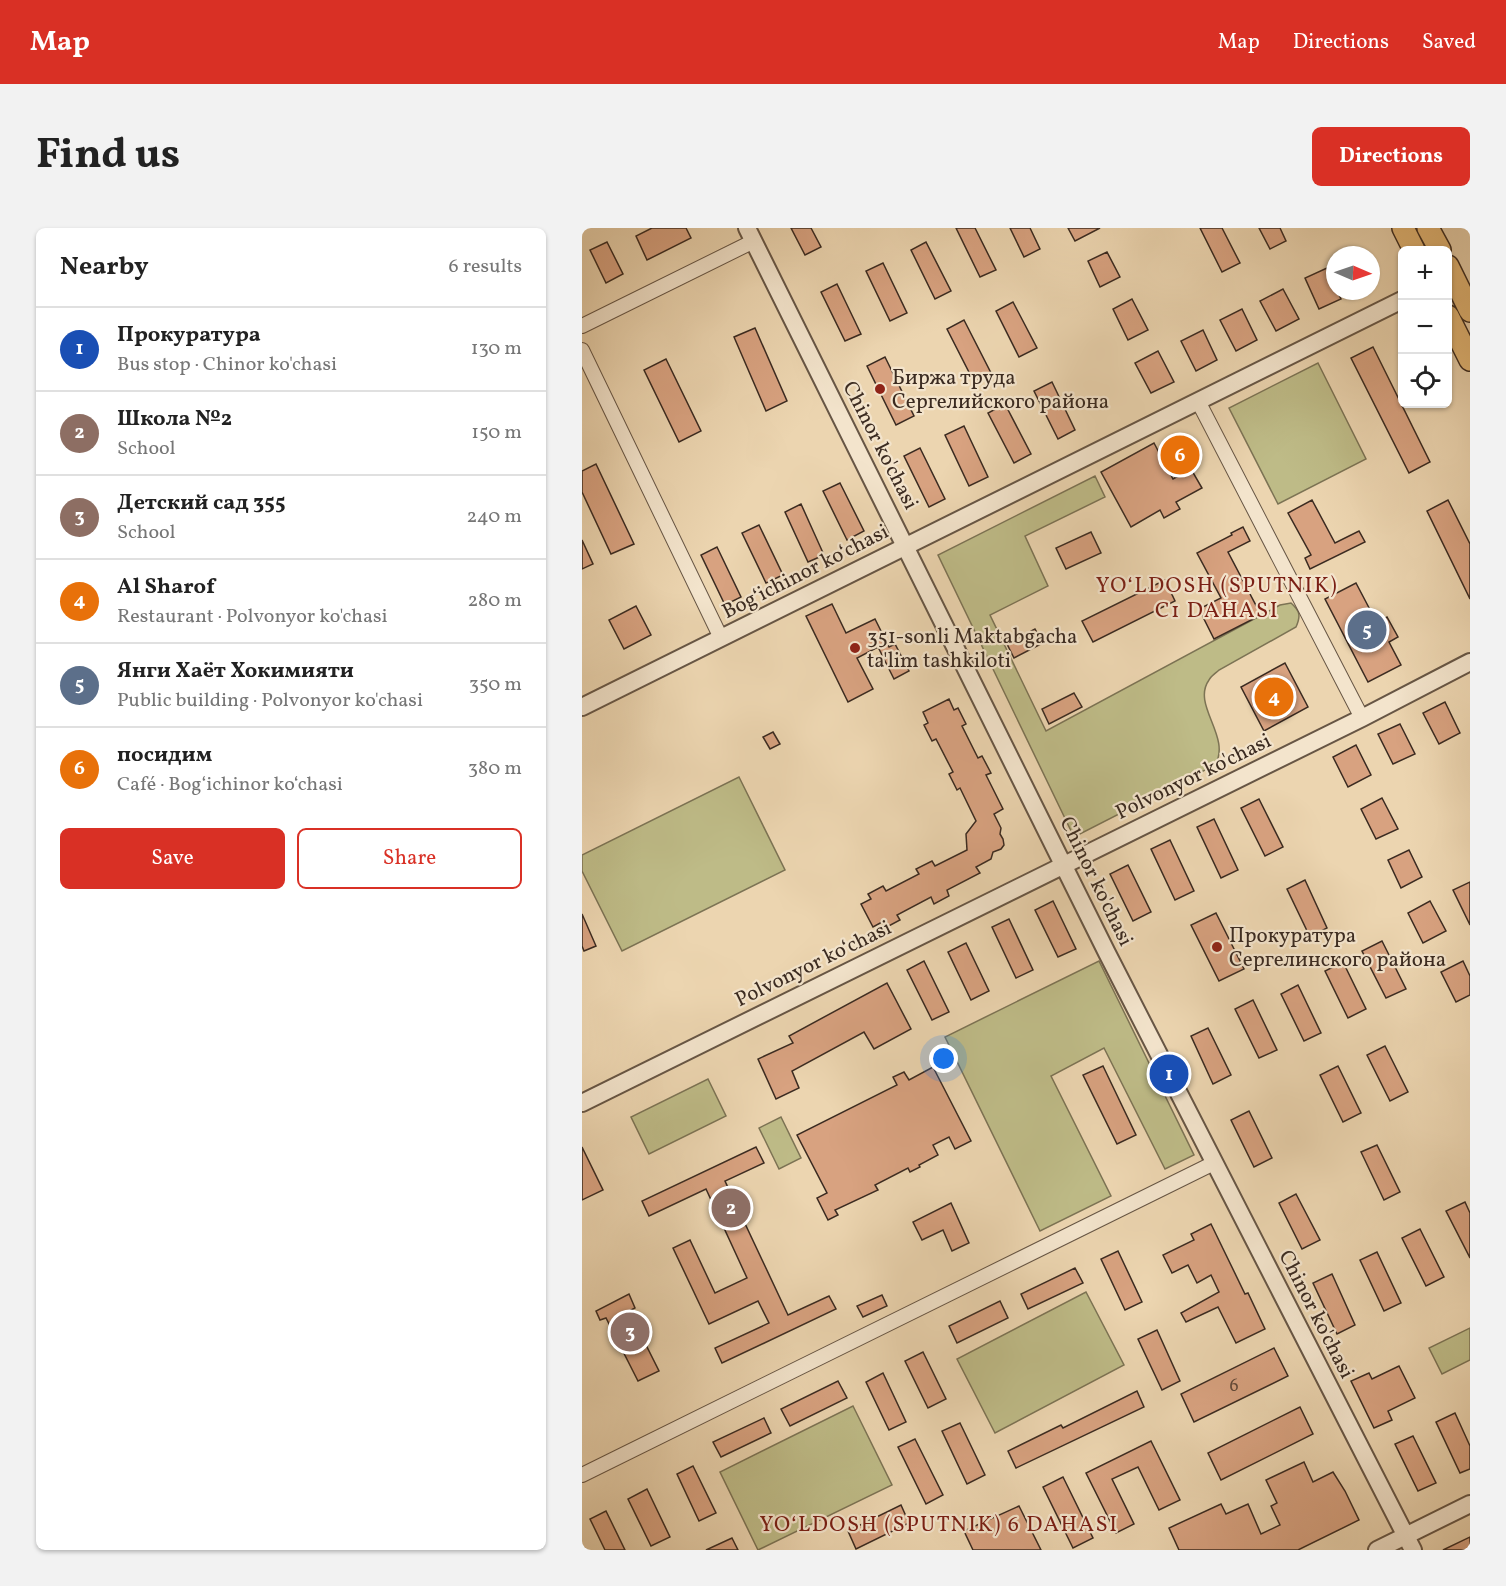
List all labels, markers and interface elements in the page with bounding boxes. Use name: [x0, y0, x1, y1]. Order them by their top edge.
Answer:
text: Map: [30, 23, 90, 62]
text: Map: [1218, 28, 1260, 57]
text: Directions: [1293, 28, 1389, 57]
text: Saved: [1422, 28, 1476, 57]
text: Find us: [36, 127, 180, 186]
button: Directions: [1312, 127, 1470, 186]
north arrow: [1326, 246, 1380, 300]
map controls: [1398, 246, 1452, 408]
button: +: [1398, 246, 1452, 300]
text: Nearby: [60, 249, 149, 285]
text: 6 results: [449, 253, 522, 281]
button: −: [1398, 300, 1452, 354]
text: Прокуратура: [117, 320, 261, 351]
text: 1: [75, 335, 84, 363]
text: 130 m: [471, 335, 522, 363]
text: Bus stop · Chinor ko'chasi: [117, 351, 337, 379]
button: locate: [1398, 354, 1452, 408]
place label: Биржа труда Сергелийского района: [892, 364, 1109, 417]
street label: Chinor ko'chasi: [835, 376, 925, 515]
marker: Биржа труда Сергелийского района: [873, 382, 887, 396]
text: Школа №2: [117, 404, 232, 435]
text: 2: [74, 419, 85, 447]
text: 150 m: [471, 419, 522, 447]
pin: 6: [1160, 432, 1200, 478]
text: School: [117, 435, 175, 463]
text: Детский сад 355: [117, 488, 285, 519]
text: 3: [74, 503, 85, 531]
text: 240 m: [467, 503, 522, 531]
street label: Bogʻichinor koʻchasi: [717, 518, 894, 627]
text: School: [117, 519, 175, 547]
district label: YO‘LDOSH (SPUTNIK) C1 DAHASI: [1096, 571, 1338, 627]
text: Al Sharof: [117, 572, 215, 603]
text: 4: [73, 587, 86, 615]
text: 280 m: [467, 587, 522, 615]
text: Restaurant · Polvonyor ko'chasi: [117, 603, 388, 631]
pin: 5: [1348, 608, 1386, 652]
place label: 351-sonli Maktabgacha ta'lim tashkiloti: [867, 623, 1077, 676]
marker: 351-sonli Maktabgacha ta'lim tashkiloti: [848, 641, 862, 655]
text: Янги Хаёт Хокимияти: [117, 656, 354, 687]
text: 5: [75, 671, 84, 699]
text: 350 m: [469, 671, 522, 699]
pin: 4: [1254, 674, 1294, 720]
text: Public building · Polvonyor ko'chasi: [117, 687, 423, 715]
street label: Polvonyor ko'chasi: [1111, 727, 1276, 828]
text: посидим: [117, 740, 212, 771]
text: 6: [74, 755, 85, 783]
text: 380 m: [468, 755, 522, 783]
text: Café · Bogʻichinor koʻchasi: [117, 771, 343, 799]
street label: Chinor ko'chasi: [1052, 812, 1140, 951]
button: Save: [60, 828, 285, 889]
button: Share: [297, 828, 522, 889]
street label: Polvonyor koʻchasi: [731, 914, 897, 1015]
place label: Прокуратура Сергелинского района: [1229, 922, 1446, 975]
marker: Прокуратура Сергелинского района: [1210, 940, 1224, 954]
your location: [929, 1044, 958, 1073]
pin: 1: [1150, 1052, 1188, 1096]
pin: 2: [712, 1186, 750, 1230]
street label: Chinor ko'chasi: [1271, 1245, 1361, 1384]
pin: 3: [610, 1310, 650, 1354]
house number: 6: [1229, 1374, 1239, 1399]
district label: YO‘LDOSH (SPUTNIK) 6 DAHASI: [760, 1510, 1118, 1541]

